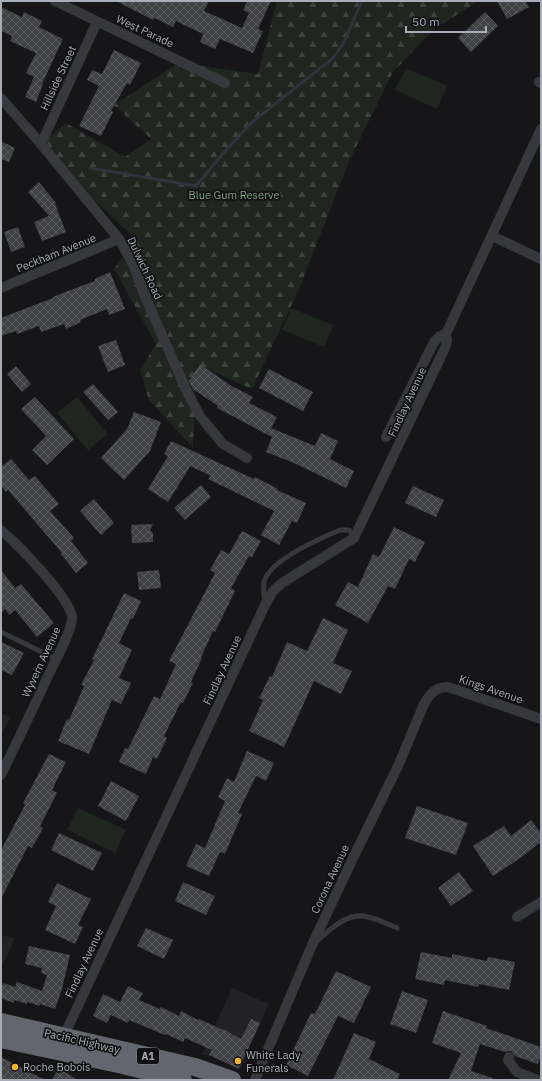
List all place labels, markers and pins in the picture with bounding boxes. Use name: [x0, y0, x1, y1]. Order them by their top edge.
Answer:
place label: White Lady Funerals: [246, 1048, 301, 1075]
marker: White Lady Funerals: [233, 1056, 243, 1066]
place label: Roche Bobois: [23, 1060, 90, 1074]
marker: Roche Bobois: [10, 1062, 20, 1072]

